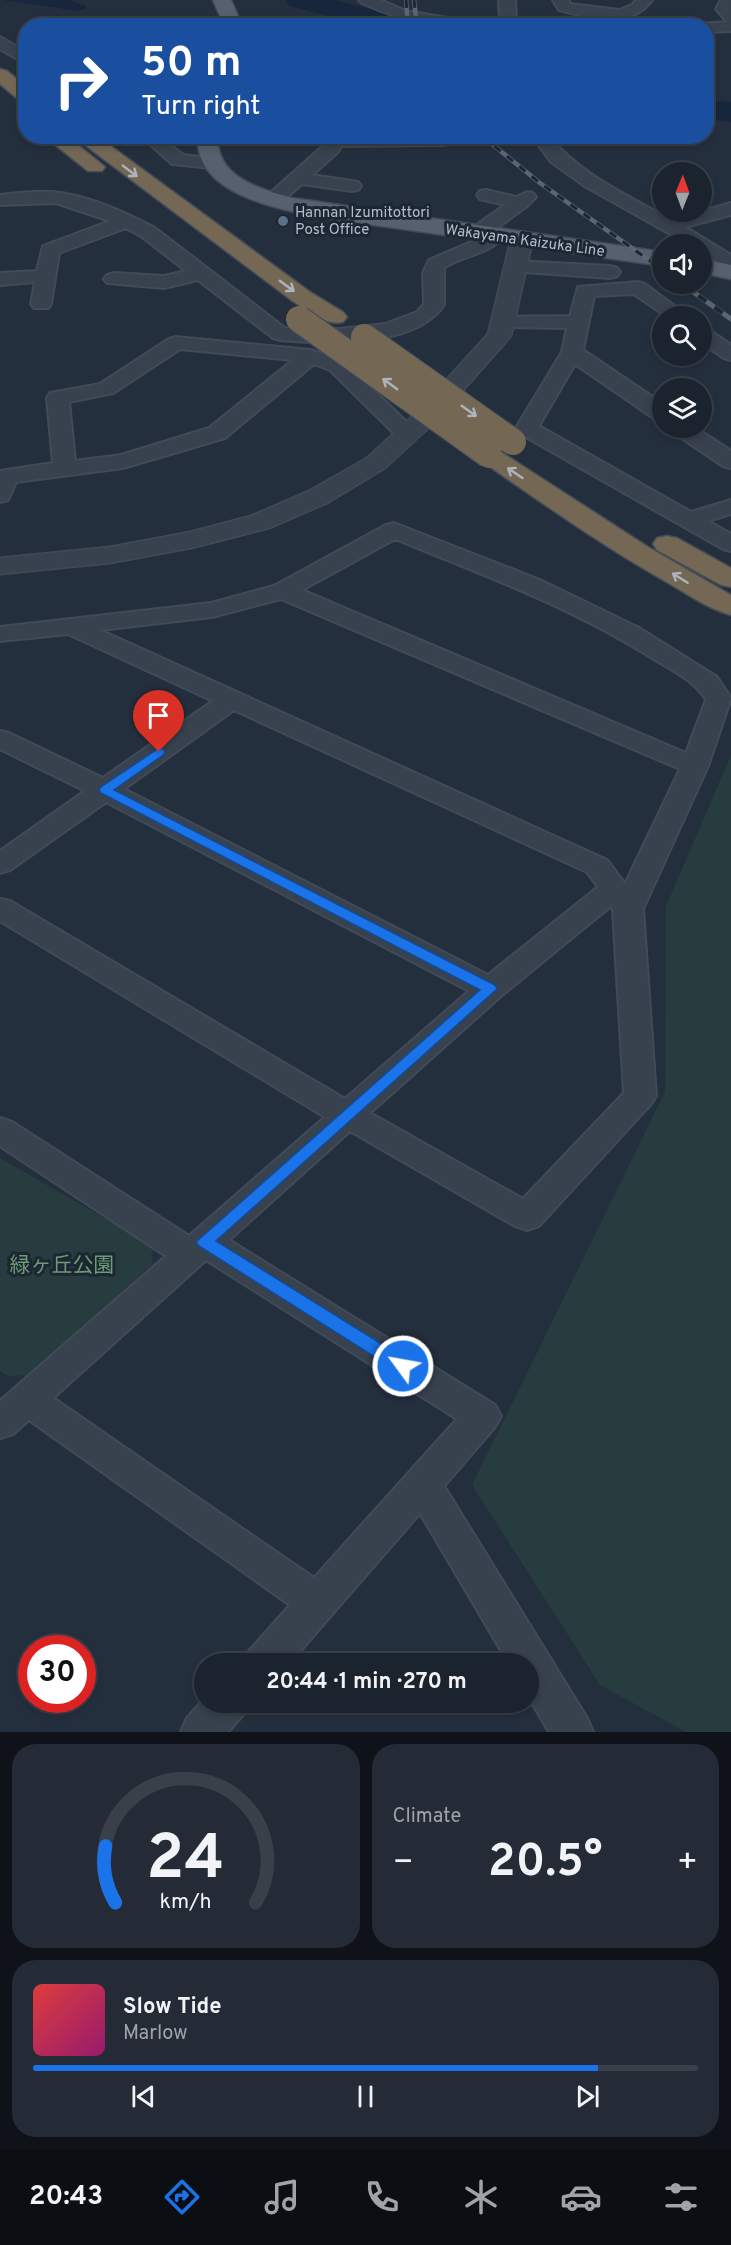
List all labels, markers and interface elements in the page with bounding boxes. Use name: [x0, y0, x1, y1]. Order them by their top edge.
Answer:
text: 50 m: [141, 38, 242, 91]
icon: right: [42, 42, 120, 120]
text: Turn right: [141, 90, 260, 124]
north arrow: [652, 162, 712, 222]
map controls: [652, 162, 712, 438]
one-way arrow: [121, 165, 137, 177]
place label: Hannan Izumitottori Post Office: [295, 204, 430, 240]
marker: Hannan Izumitottori Post Office: [276, 214, 290, 228]
street label: Wakayama Kaizuka Line: [444, 221, 606, 262]
button: sound: [652, 234, 712, 294]
one-way arrow: [279, 280, 295, 292]
button: search: [652, 306, 712, 366]
one-way arrow: [383, 378, 399, 390]
button: layers: [652, 378, 712, 438]
one-way arrow: [460, 405, 477, 417]
one-way arrow: [507, 466, 524, 479]
one-way arrow: [672, 571, 689, 583]
pin: [133, 690, 184, 752]
icon: arrive: [142, 699, 175, 732]
park label: 緑ヶ丘公園: [10, 1253, 115, 1280]
position arrow: [371, 1334, 435, 1398]
speed limit sign: 30: [18, 1635, 96, 1713]
text: 20:44 · 1 min · 270 m: [266, 1669, 467, 1696]
text: Climate: [393, 1804, 461, 1830]
text: 24: [147, 1822, 225, 1901]
text: 20.5°: [488, 1835, 602, 1892]
text: −: [393, 1843, 414, 1885]
text: +: [677, 1843, 698, 1885]
text: km/h: [160, 1889, 212, 1916]
text: Slow Tide: [123, 1994, 222, 2021]
text: Marlow: [123, 2021, 187, 2047]
icon: previous: [127, 2080, 160, 2113]
icon: pause: [349, 2080, 382, 2113]
icon: next: [571, 2080, 604, 2113]
icon: directions: [161, 2176, 203, 2218]
icon: music: [261, 2176, 303, 2218]
icon: phone: [361, 2176, 403, 2218]
icon: climate: [460, 2176, 502, 2218]
icon: car: [560, 2176, 602, 2218]
icon: filters: [660, 2176, 702, 2218]
text: 20:43: [29, 2180, 103, 2214]

